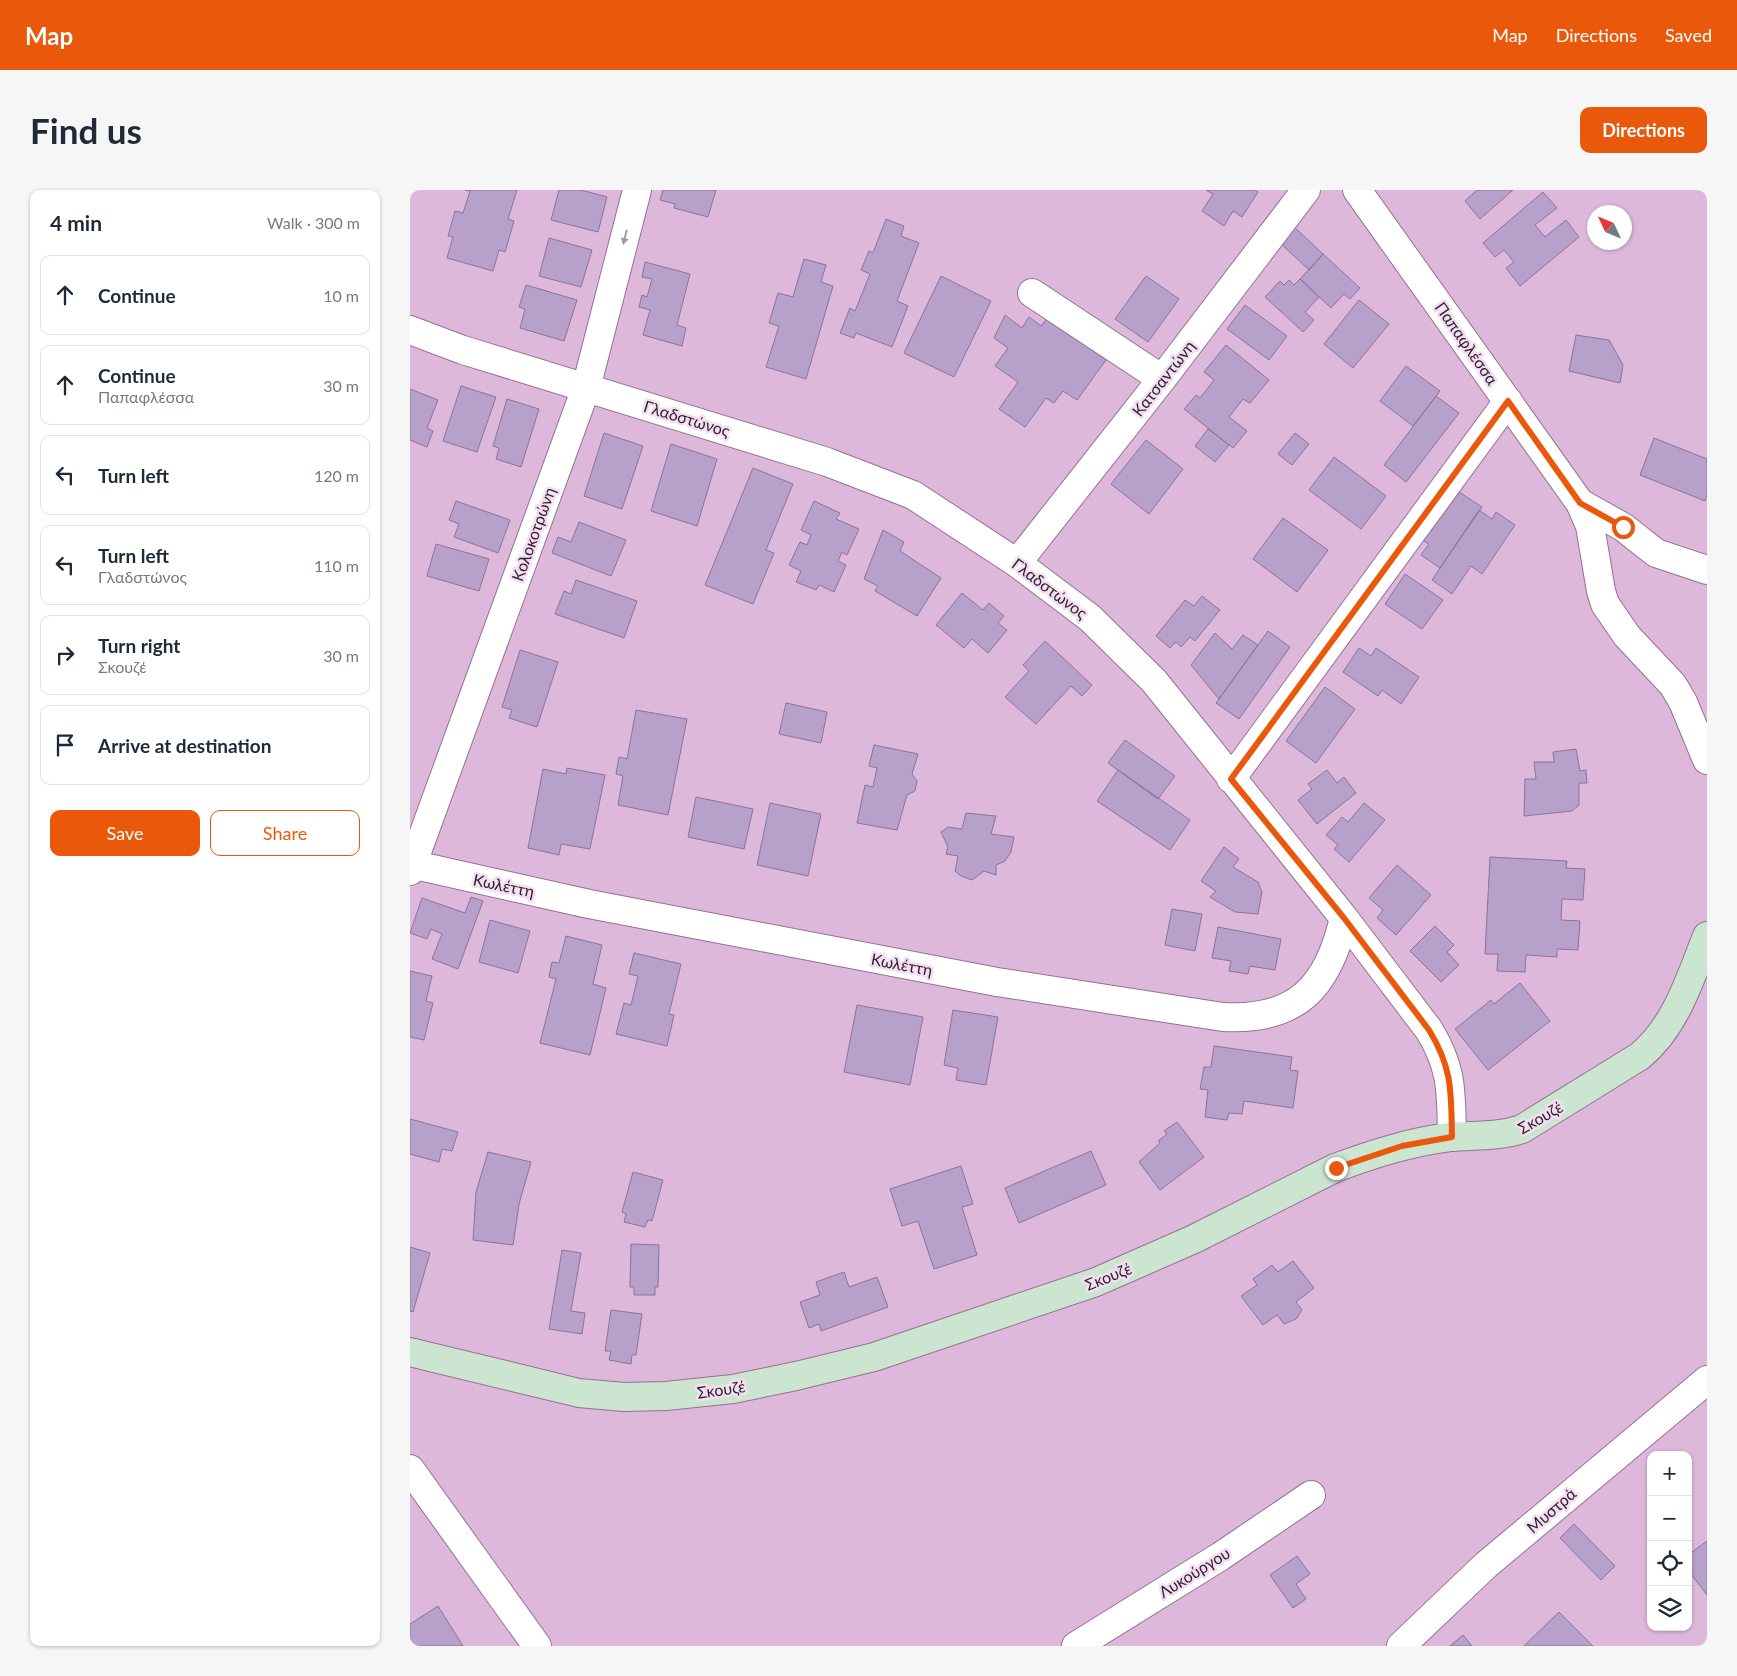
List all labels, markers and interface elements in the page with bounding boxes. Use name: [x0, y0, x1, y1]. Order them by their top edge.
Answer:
text: Map: [25, 21, 73, 50]
text: Map: [1492, 24, 1528, 46]
text: Directions: [1556, 24, 1637, 46]
text: Saved: [1665, 24, 1712, 46]
button: Directions: [1580, 107, 1707, 153]
text: Find us: [30, 109, 142, 151]
north arrow: [1587, 205, 1632, 250]
text: 4 min: [50, 210, 102, 235]
text: Walk · 300 m: [267, 213, 360, 232]
one-way arrow: [621, 230, 629, 245]
icon: ahead: [51, 281, 79, 309]
text: Continue: [98, 284, 176, 307]
text: 10 m: [323, 286, 359, 305]
street label: Παπαφλέσσα: [1432, 298, 1503, 388]
street label: Κατσαντώνη: [1128, 336, 1198, 420]
text: Continue: [98, 364, 176, 387]
icon: ahead: [51, 371, 79, 399]
text: 30 m: [323, 376, 359, 395]
text: Παπαφλέσσα: [98, 387, 194, 406]
street label: Γλαδστώνος: [642, 396, 733, 440]
icon: left: [51, 461, 79, 489]
text: Turn left: [98, 464, 169, 487]
text: 120 m: [314, 466, 359, 485]
street label: Κολοκοτρώνη: [507, 484, 559, 584]
route start: [1612, 516, 1635, 539]
text: Turn left: [98, 544, 169, 567]
icon: left: [51, 551, 79, 579]
street label: Γλαδστώνος: [1009, 554, 1092, 623]
text: 110 m: [314, 556, 359, 575]
text: Γλαδστώνος: [98, 567, 187, 586]
text: Turn right: [98, 634, 180, 657]
icon: right: [51, 641, 79, 669]
text: 30 m: [323, 646, 359, 665]
text: Σκουζέ: [98, 657, 147, 676]
icon: arrive: [51, 731, 79, 759]
text: Arrive at destination: [98, 734, 271, 757]
button: Save: [50, 810, 200, 856]
button: Share: [210, 810, 360, 856]
street label: Κωλέττη: [472, 869, 536, 901]
street label: Κωλέττη: [870, 949, 934, 979]
street label: Σκουζέ: [1514, 1097, 1566, 1137]
route end: [1325, 1157, 1348, 1180]
street label: Σκουζέ: [1082, 1258, 1134, 1294]
street label: Σκουζέ: [696, 1376, 746, 1402]
map controls: [1647, 1451, 1692, 1631]
button: +: [1647, 1451, 1692, 1496]
street label: Μυστρά: [1523, 1483, 1580, 1536]
button: −: [1647, 1496, 1692, 1541]
button: locate: [1647, 1541, 1692, 1586]
street label: Λυκούργου: [1155, 1543, 1233, 1601]
button: layers: [1647, 1586, 1692, 1631]

